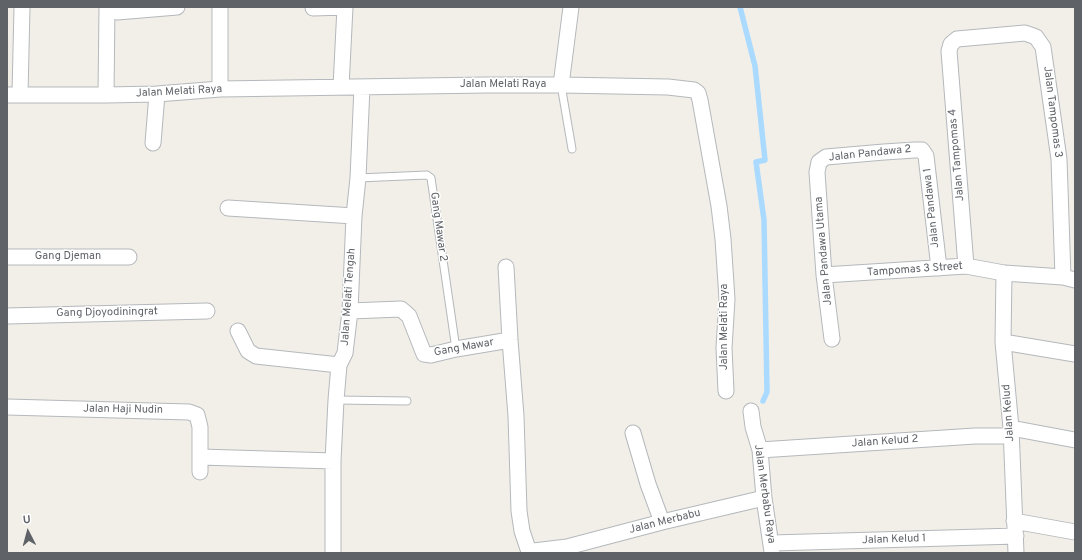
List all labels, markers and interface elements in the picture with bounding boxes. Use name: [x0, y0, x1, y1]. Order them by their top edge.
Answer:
street label: Jalan Tampomas 3: [1040, 65, 1064, 159]
street label: Jalan Melati Raya: [460, 78, 546, 92]
street label: Jalan Melati Raya: [136, 83, 222, 101]
street label: Jalan Tampomas 4: [946, 108, 968, 202]
street label: Jalan Pandawa 2: [828, 143, 912, 165]
street label: Jalan Pandawa 1: [921, 167, 943, 249]
street label: Gang Mawar 2: [427, 191, 449, 263]
street label: Jalan Pandawa Utama: [813, 196, 835, 306]
street label: Jalan Melati Tengah: [339, 248, 359, 346]
street label: Gang Djeman: [35, 250, 101, 264]
street label: Tampomas 3 Street: [867, 260, 963, 280]
street label: Jalan Melati Raya: [718, 284, 732, 370]
street label: Gang Djoyodiningrat: [56, 306, 158, 320]
street label: Gang Mawar: [433, 336, 495, 360]
street label: Jalan Kelud: [1000, 384, 1018, 442]
street label: Jalan Haji Nudin: [83, 403, 163, 417]
street label: Jalan Kelud 2: [851, 433, 919, 451]
street label: Jalan Merbabu Raya: [751, 444, 777, 544]
street label: Jalan Merbabu: [628, 507, 702, 537]
north arrow: [8, 512, 48, 552]
text: U: [22, 513, 31, 527]
street label: Jalan Kelud 1: [862, 532, 926, 548]

